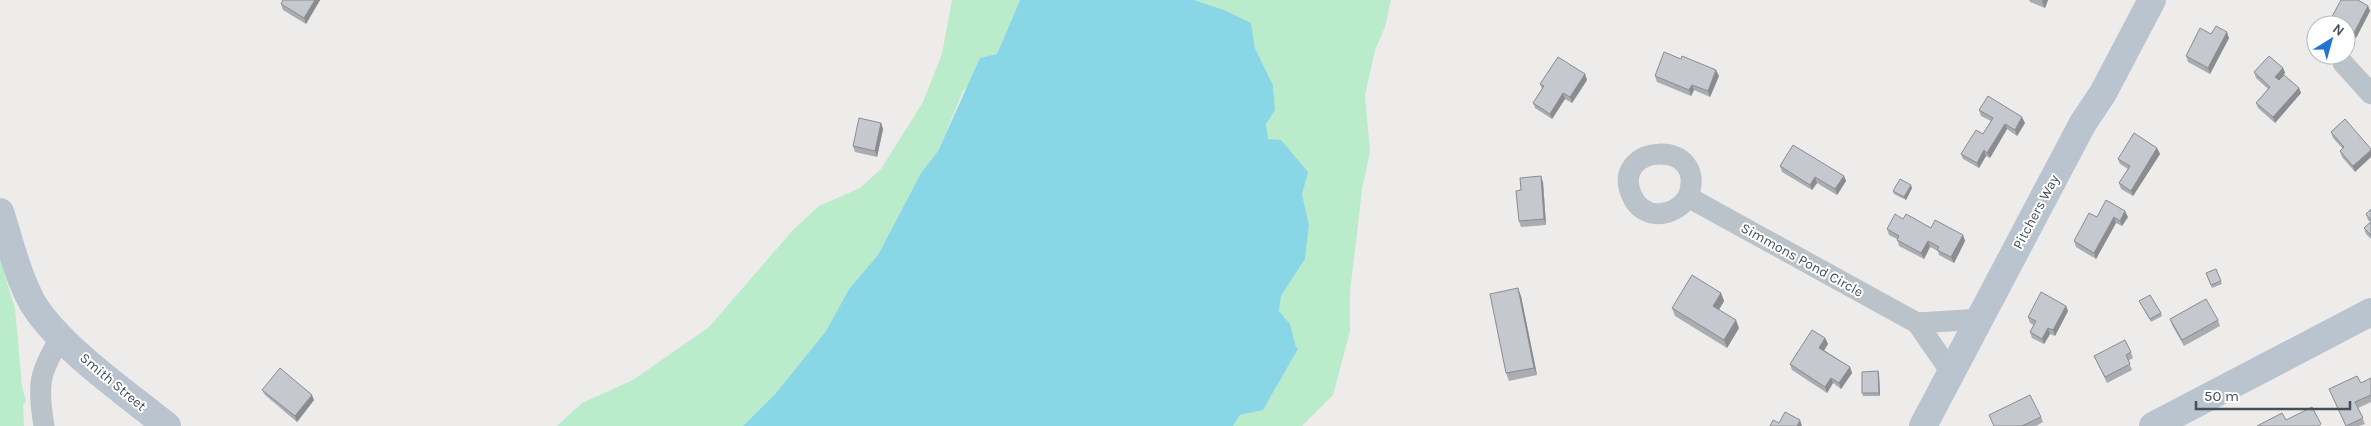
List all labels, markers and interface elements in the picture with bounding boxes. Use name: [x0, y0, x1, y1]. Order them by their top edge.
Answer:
north arrow: [2306, 15, 2356, 65]
text: N: [2329, 20, 2348, 40]
street label: Pitchers Way: [2009, 171, 2063, 252]
street label: Simmons Pond Circle: [1738, 219, 1866, 301]
street label: Smith Street: [76, 349, 150, 415]
scale bar: [2196, 378, 2350, 410]
text: 50 m: [2204, 387, 2239, 405]

